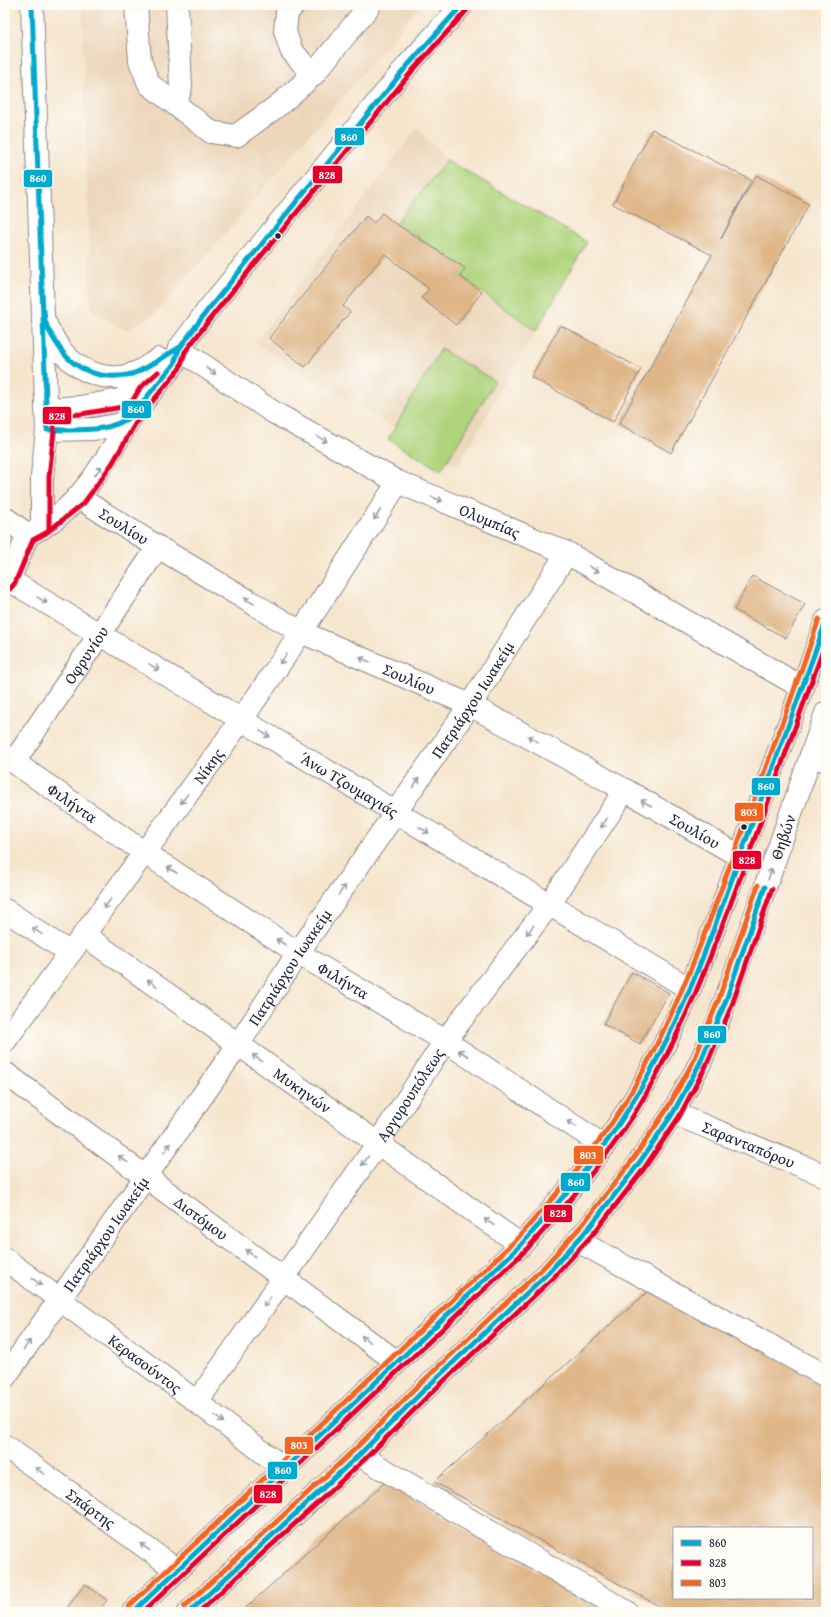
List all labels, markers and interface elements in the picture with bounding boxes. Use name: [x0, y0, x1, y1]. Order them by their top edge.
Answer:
line badge: 860: [334, 127, 365, 146]
text: 860: [340, 129, 358, 145]
line badge: 828: [312, 165, 343, 184]
text: 828: [318, 167, 336, 183]
line badge: 860: [23, 169, 53, 188]
text: 860: [29, 170, 47, 186]
unlabelled marker: [273, 231, 283, 241]
one-way arrow: [206, 367, 217, 375]
line badge: 860: [121, 400, 152, 419]
text: 860: [127, 401, 145, 417]
line badge: 828: [42, 406, 72, 425]
text: 828: [48, 408, 66, 424]
one-way arrow: [316, 436, 328, 444]
one-way arrow: [94, 465, 102, 476]
one-way arrow: [431, 495, 443, 503]
street label: Ολυμπίας: [456, 497, 524, 544]
street label: Σουλίου: [94, 501, 154, 551]
one-way arrow: [373, 509, 381, 520]
one-way arrow: [588, 565, 600, 573]
one-way arrow: [36, 596, 48, 604]
one-way arrow: [243, 597, 255, 605]
street label: Οφρυνίου: [57, 621, 114, 689]
street label: Πατριάρχου Ιωακείμ: [425, 636, 520, 763]
one-way arrow: [279, 653, 287, 664]
one-way arrow: [359, 656, 371, 663]
street label: Σουλίου: [379, 657, 439, 701]
one-way arrow: [148, 663, 160, 671]
one-way arrow: [259, 730, 271, 738]
one-way arrow: [527, 735, 539, 743]
street label: Νίκης: [187, 743, 229, 789]
street label: Άνω Τζουμαγιάς: [296, 746, 403, 823]
street label: Φιλήντα: [42, 777, 103, 829]
one-way arrow: [412, 777, 420, 788]
line badge: 860: [751, 777, 781, 796]
text: 860: [757, 778, 775, 794]
one-way arrow: [179, 794, 188, 805]
one-way arrow: [641, 798, 653, 806]
line badge: 803: [734, 802, 764, 822]
text: 803: [740, 804, 758, 820]
street label: Σουλίου: [665, 806, 725, 854]
street label: Θηβών: [764, 811, 802, 863]
one-way arrow: [600, 817, 608, 828]
unlabelled marker: [739, 822, 749, 832]
one-way arrow: [418, 826, 429, 834]
line badge: 828: [732, 850, 762, 870]
text: 828: [738, 852, 756, 868]
one-way arrow: [166, 866, 178, 874]
one-way arrow: [766, 868, 774, 880]
one-way arrow: [338, 884, 346, 895]
one-way arrow: [102, 899, 111, 910]
street label: Πατριάρχου Ιωακείμ: [242, 904, 337, 1030]
one-way arrow: [526, 924, 534, 935]
one-way arrow: [32, 927, 43, 935]
one-way arrow: [275, 937, 286, 946]
street label: Φιλήντα: [313, 955, 374, 1005]
one-way arrow: [146, 979, 157, 987]
line badge: 860: [697, 1025, 727, 1044]
text: 860: [703, 1026, 721, 1042]
street label: Αργυρουπόλεως: [370, 1042, 450, 1146]
one-way arrow: [458, 1049, 469, 1057]
one-way arrow: [252, 1054, 263, 1062]
street label: Μυκηνών: [269, 1061, 337, 1119]
street label: Σαρανταπόρου: [699, 1114, 799, 1174]
one-way arrow: [566, 1120, 578, 1128]
one-way arrow: [163, 1142, 171, 1153]
line badge: 803: [573, 1145, 604, 1165]
text: 803: [579, 1147, 597, 1163]
one-way arrow: [118, 1155, 129, 1163]
one-way arrow: [361, 1155, 369, 1166]
street label: Πατριάρχου Ιωακείμ: [57, 1171, 155, 1296]
line badge: 860: [560, 1172, 591, 1192]
text: 860: [567, 1174, 585, 1190]
street label: Διστόμου: [169, 1190, 233, 1246]
line badge: 828: [543, 1204, 573, 1223]
text: 828: [549, 1205, 567, 1221]
one-way arrow: [484, 1218, 495, 1226]
one-way arrow: [245, 1249, 256, 1257]
one-way arrow: [31, 1278, 42, 1286]
one-way arrow: [263, 1296, 271, 1307]
street label: Κερασούντος: [103, 1328, 187, 1399]
one-way arrow: [361, 1335, 372, 1343]
one-way arrow: [23, 1340, 31, 1351]
one-way arrow: [214, 1414, 225, 1423]
line badge: 803: [284, 1436, 314, 1455]
text: 803: [290, 1437, 308, 1453]
line badge: 860: [267, 1461, 298, 1480]
text: 860: [274, 1462, 292, 1478]
one-way arrow: [35, 1467, 46, 1475]
street label: Σπάρτης: [61, 1482, 121, 1534]
line badge: 828: [253, 1484, 283, 1504]
text: 828: [259, 1486, 277, 1502]
legend: [673, 1527, 813, 1599]
text: 860: [709, 1534, 727, 1551]
one-way arrow: [140, 1543, 151, 1551]
text: 828: [709, 1554, 727, 1571]
text: 803: [709, 1574, 727, 1591]

